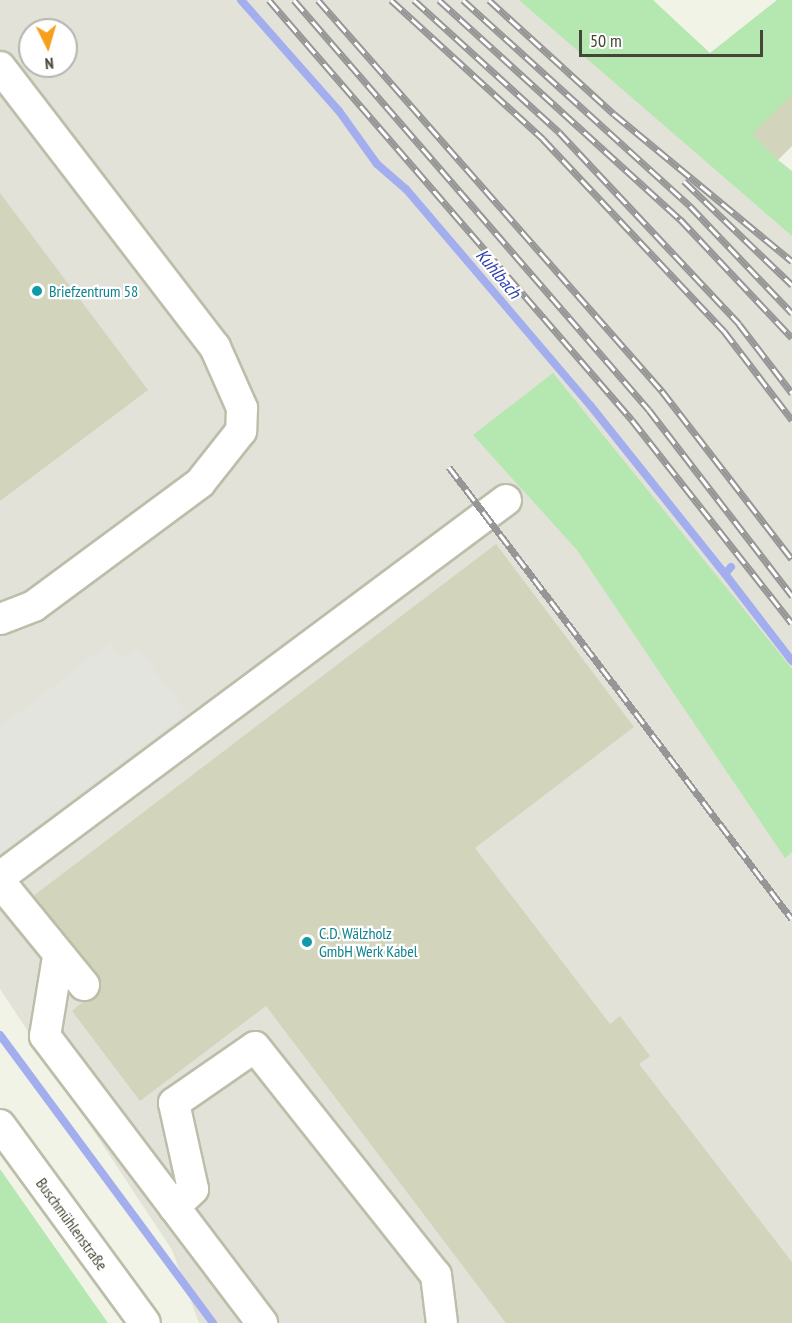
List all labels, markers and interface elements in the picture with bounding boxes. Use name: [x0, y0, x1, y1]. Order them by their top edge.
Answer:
north arrow: [18, 18, 78, 78]
scale bar: [582, 18, 766, 56]
text: 50 m: [590, 29, 622, 52]
text: N: [44, 54, 55, 74]
water label: Kuhlbach: [471, 245, 525, 303]
place label: Briefzentrum 58: [49, 281, 138, 301]
marker: Briefzentrum 58: [30, 284, 44, 298]
place label: C.D. Wälzholz GmbH Werk Kabel: [319, 923, 418, 961]
marker: C.D. Wälzholz GmbH Werk Kabel: [300, 935, 314, 949]
street label: Buschmühlenstraße: [32, 1174, 112, 1274]

